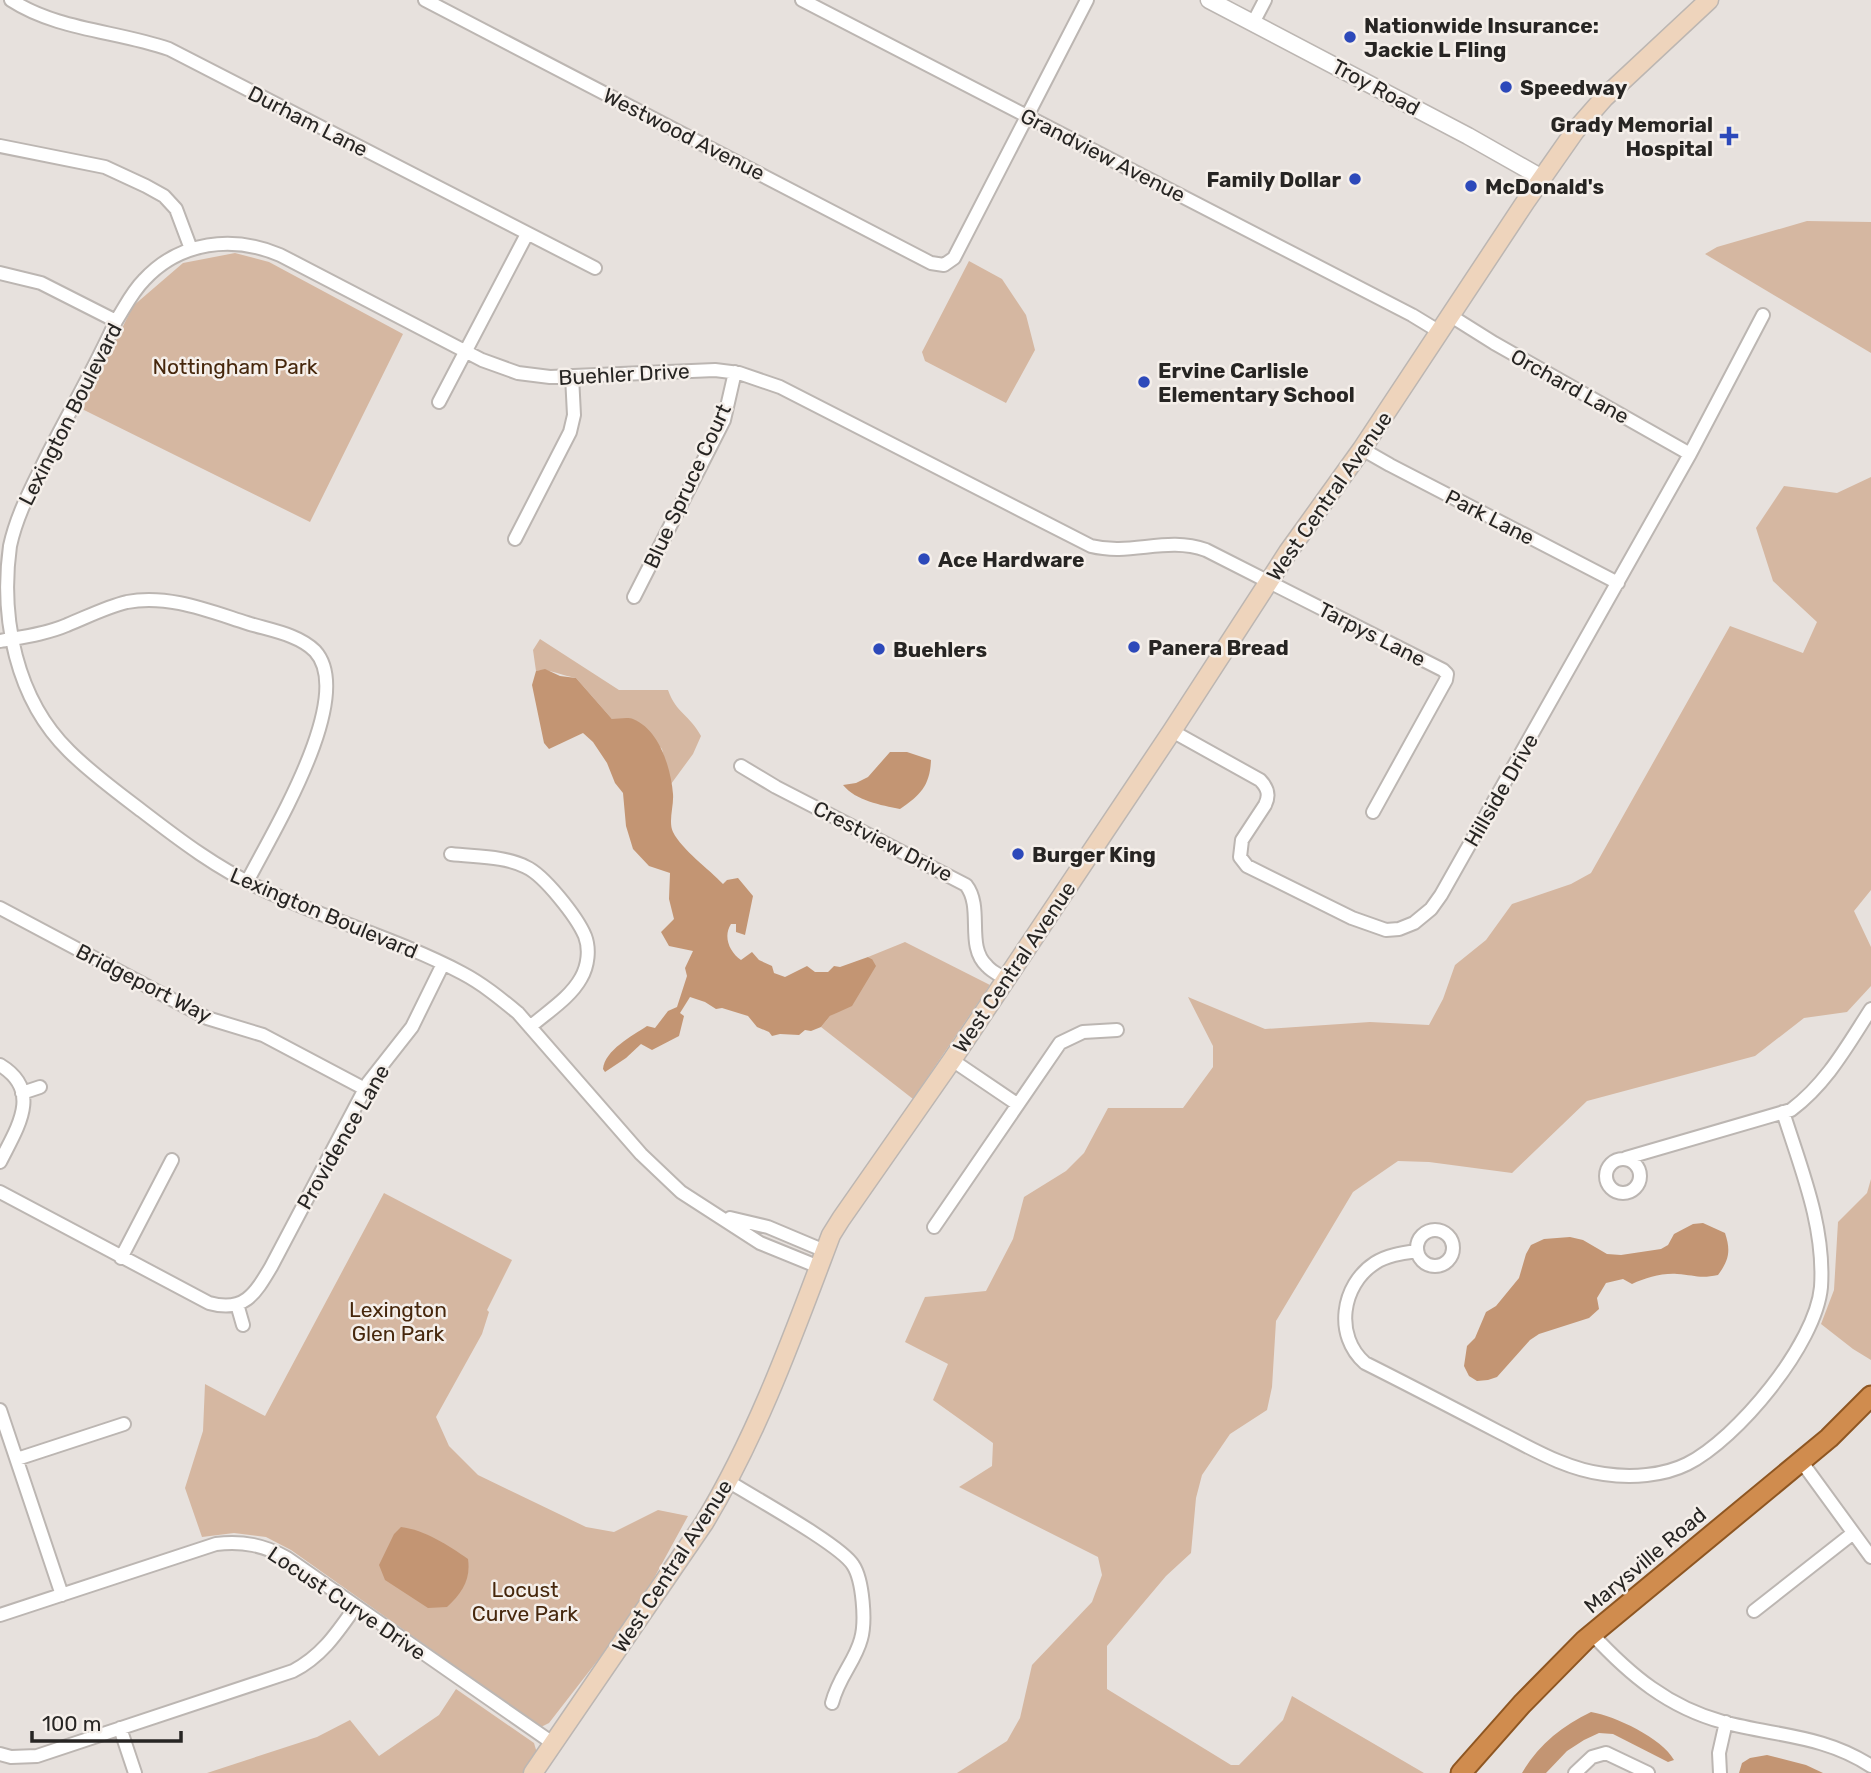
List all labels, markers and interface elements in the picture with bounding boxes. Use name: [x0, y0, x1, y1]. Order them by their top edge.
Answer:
place label: Nationwide Insurance: Jackie L Fling: [1364, 13, 1599, 62]
marker: Nationwide Insurance: Jackie L Fling: [1342, 29, 1358, 45]
street label: Troy Road: [1328, 53, 1424, 121]
place label: Speedway: [1520, 75, 1628, 100]
marker: Speedway: [1498, 79, 1514, 95]
street label: Durham Lane: [244, 80, 372, 162]
street label: Westwood Avenue: [599, 82, 769, 186]
street label: Grandview Avenue: [1016, 103, 1190, 207]
place label: Grady Memorial Hospital: [1551, 112, 1713, 161]
marker: Grady Memorial Hospital: [1719, 126, 1739, 146]
place label: Family Dollar: [1207, 167, 1341, 192]
marker: Family Dollar: [1347, 171, 1363, 187]
place label: McDonald's: [1485, 174, 1604, 199]
marker: McDonald's: [1463, 178, 1479, 194]
street label: Lexington Boulevard: [13, 319, 127, 509]
street label: Orchard Lane: [1507, 343, 1633, 429]
park label: Nottingham Park: [152, 354, 318, 379]
street label: Buehler Drive: [558, 358, 690, 390]
place label: Ervine Carlisle Elementary School: [1158, 358, 1355, 407]
marker: Ervine Carlisle Elementary School: [1136, 374, 1152, 390]
street label: Blue Spruce Court: [638, 400, 736, 572]
street label: West Central Avenue: [1261, 406, 1397, 586]
street label: Park Lane: [1441, 484, 1539, 550]
place label: Ace Hardware: [938, 547, 1084, 572]
marker: Ace Hardware: [916, 551, 932, 567]
street label: Tarpys Lane: [1314, 596, 1430, 672]
place label: Panera Bread: [1148, 635, 1289, 660]
place label: Buehlers: [893, 637, 987, 662]
marker: Panera Bread: [1126, 639, 1142, 655]
marker: Buehlers: [871, 641, 887, 657]
street label: Hillside Drive: [1459, 729, 1543, 851]
street label: Crestview Drive: [809, 795, 957, 887]
place label: Burger King: [1032, 842, 1156, 867]
marker: Burger King: [1010, 846, 1026, 862]
street label: Lexington Boulevard: [227, 862, 421, 964]
street label: West Central Avenue: [947, 877, 1081, 1057]
street label: Bridgeport Way: [72, 938, 216, 1028]
street label: Providence Lane: [291, 1060, 395, 1214]
park label: Lexington Glen Park: [349, 1297, 447, 1346]
street label: West Central Avenue: [607, 1475, 737, 1657]
street label: Marysville Road: [1579, 1502, 1711, 1618]
street label: Locust Curve Drive: [263, 1541, 431, 1665]
park label: Locust Curve Park: [472, 1577, 578, 1626]
scale bar: [32, 1700, 180, 1744]
text: 100 m: [42, 1711, 101, 1736]

